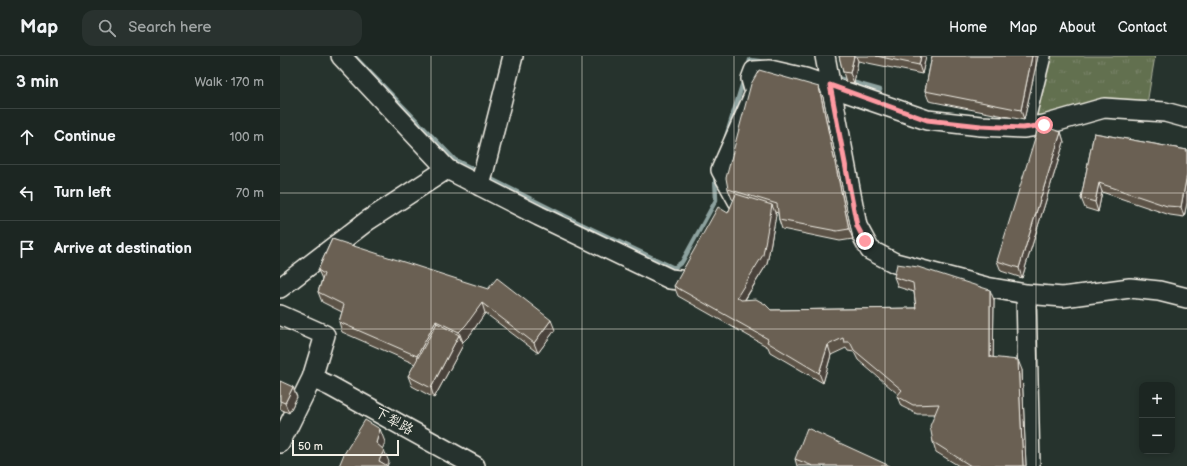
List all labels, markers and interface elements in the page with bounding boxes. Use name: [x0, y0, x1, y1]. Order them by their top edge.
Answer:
search box: [82, 10, 362, 46]
text: Map: [20, 16, 58, 39]
icon: search: [96, 17, 118, 39]
text: Search here: [128, 18, 211, 37]
text: Home: [949, 19, 987, 36]
text: Map: [1009, 19, 1037, 36]
text: About: [1059, 19, 1096, 36]
text: Contact: [1118, 19, 1167, 36]
text: 3 min: [16, 72, 59, 92]
text: Walk · 170 m: [194, 74, 264, 90]
route start: [1035, 116, 1053, 134]
icon: ahead: [16, 126, 38, 148]
text: Continue: [54, 127, 116, 146]
text: 100 m: [229, 129, 264, 145]
icon: left: [16, 182, 38, 204]
text: Turn left: [54, 183, 111, 202]
text: 70 m: [236, 185, 264, 201]
route end: [856, 232, 874, 250]
icon: arrive: [16, 238, 38, 260]
text: Arrive at destination: [54, 239, 192, 258]
map controls: [1139, 382, 1175, 454]
button: +: [1139, 382, 1175, 418]
street label: 下犁路: [372, 403, 416, 439]
button: −: [1139, 418, 1175, 454]
scale bar: [292, 438, 399, 457]
text: 50 m: [298, 440, 323, 453]

